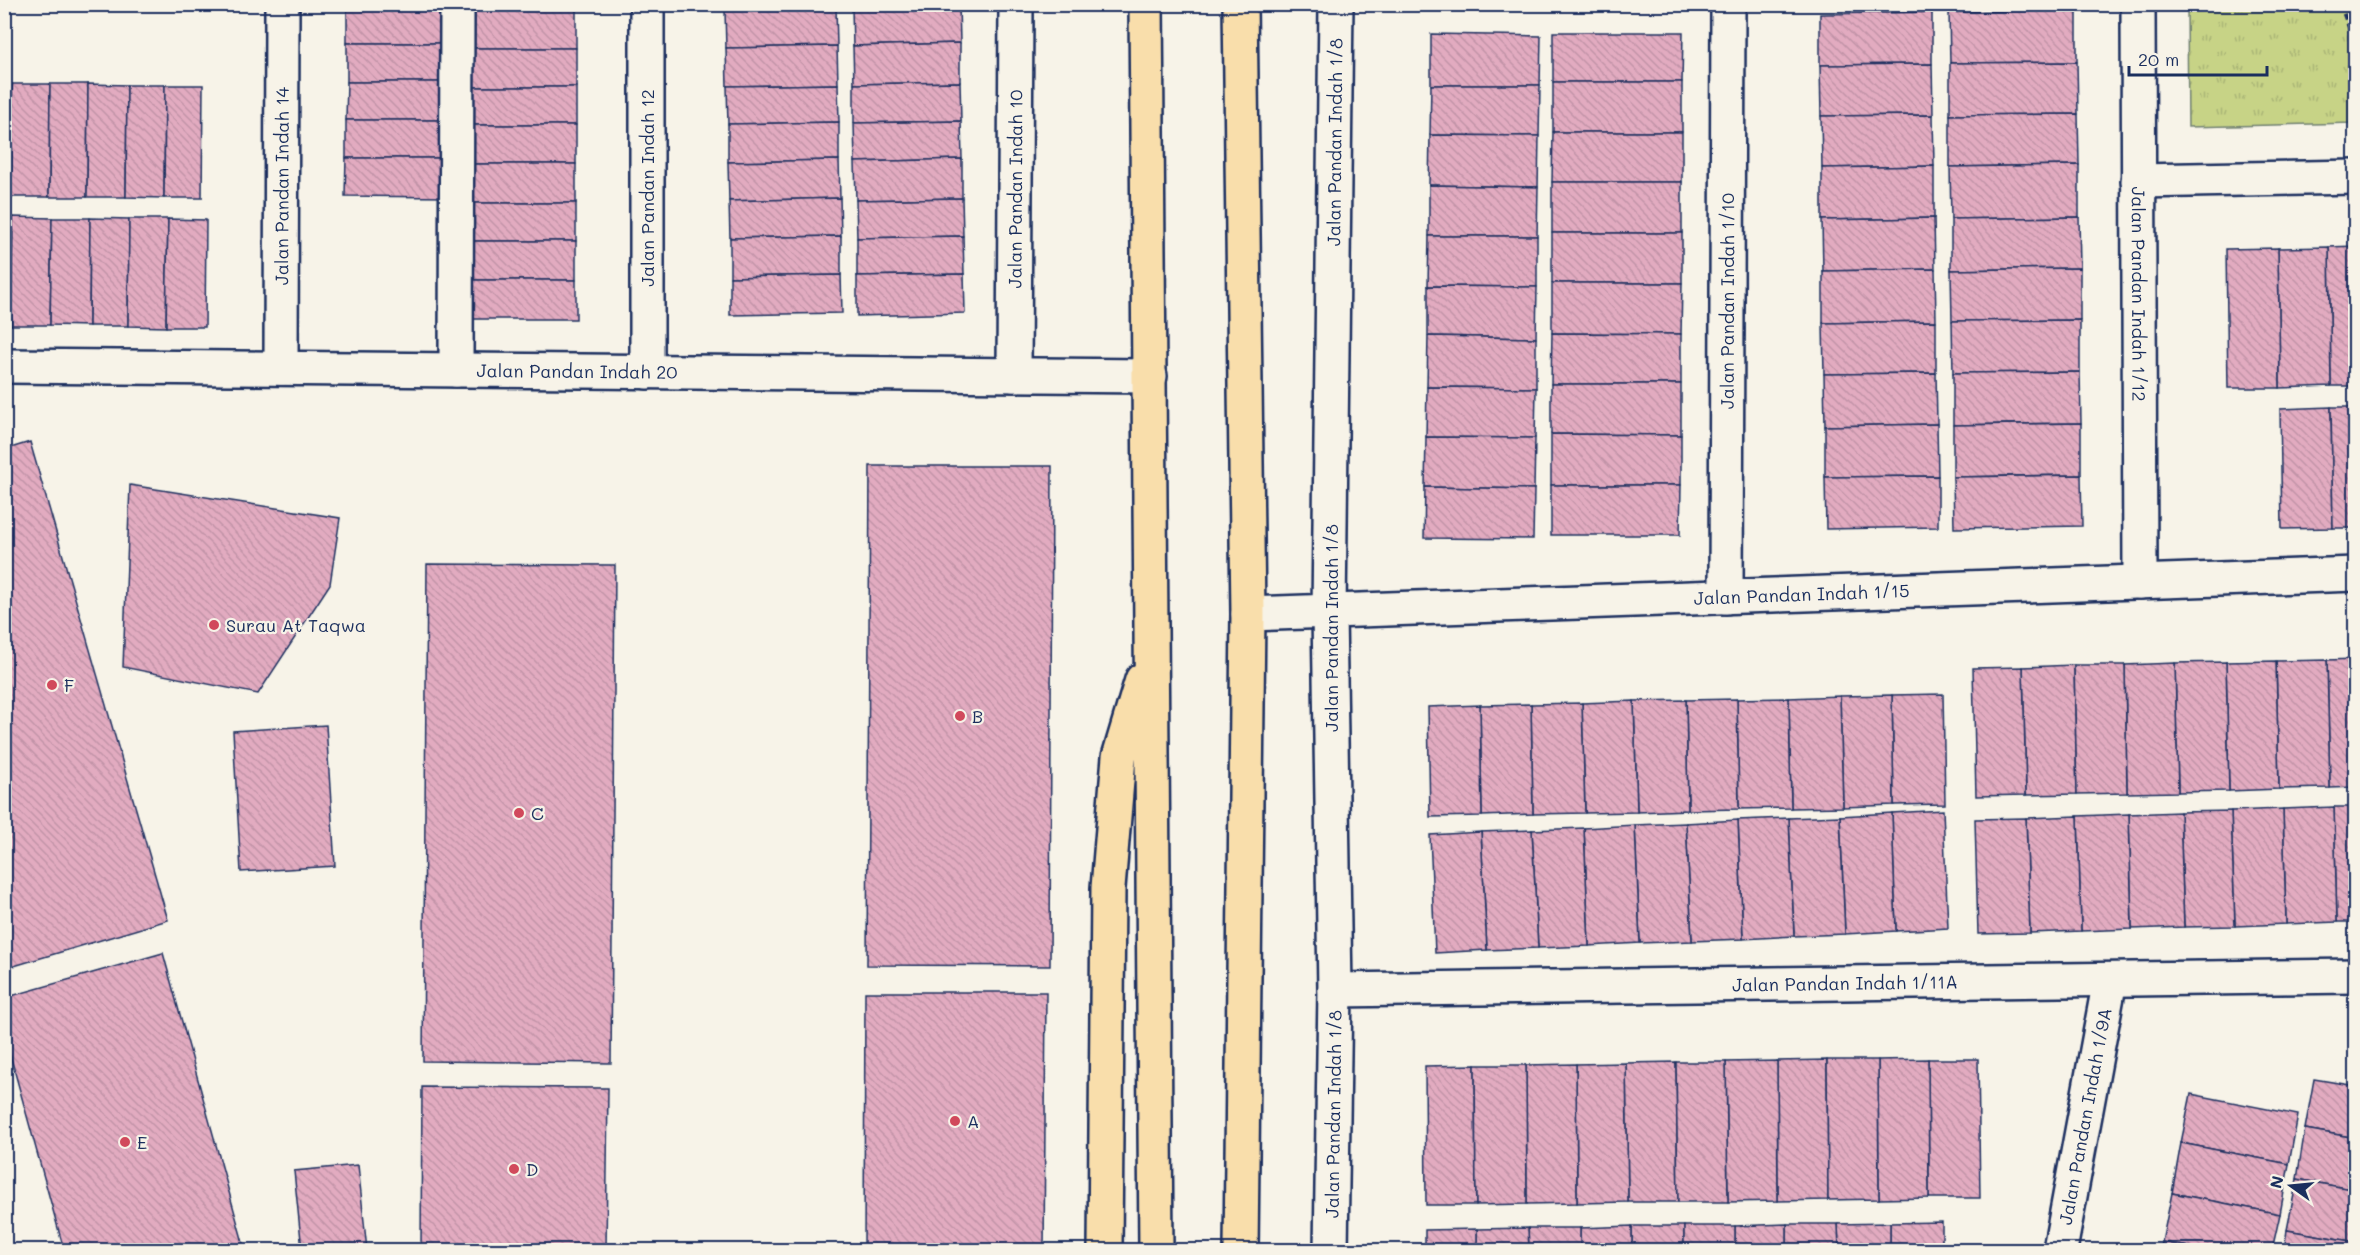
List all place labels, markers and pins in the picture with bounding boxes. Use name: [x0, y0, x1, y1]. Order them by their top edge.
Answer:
place label: Surau At Taqwa: [226, 613, 366, 637]
marker: Surau At Taqwa: [207, 618, 221, 632]
place label: F: [64, 673, 74, 697]
marker: F: [45, 678, 59, 692]
place label: B: [972, 704, 983, 728]
marker: B: [953, 709, 967, 723]
place label: C: [531, 801, 544, 825]
marker: C: [512, 806, 526, 820]
place label: A: [967, 1109, 979, 1133]
marker: A: [948, 1114, 962, 1128]
place label: E: [137, 1130, 147, 1154]
marker: E: [118, 1135, 132, 1149]
place label: D: [526, 1157, 538, 1181]
marker: D: [507, 1162, 521, 1176]

